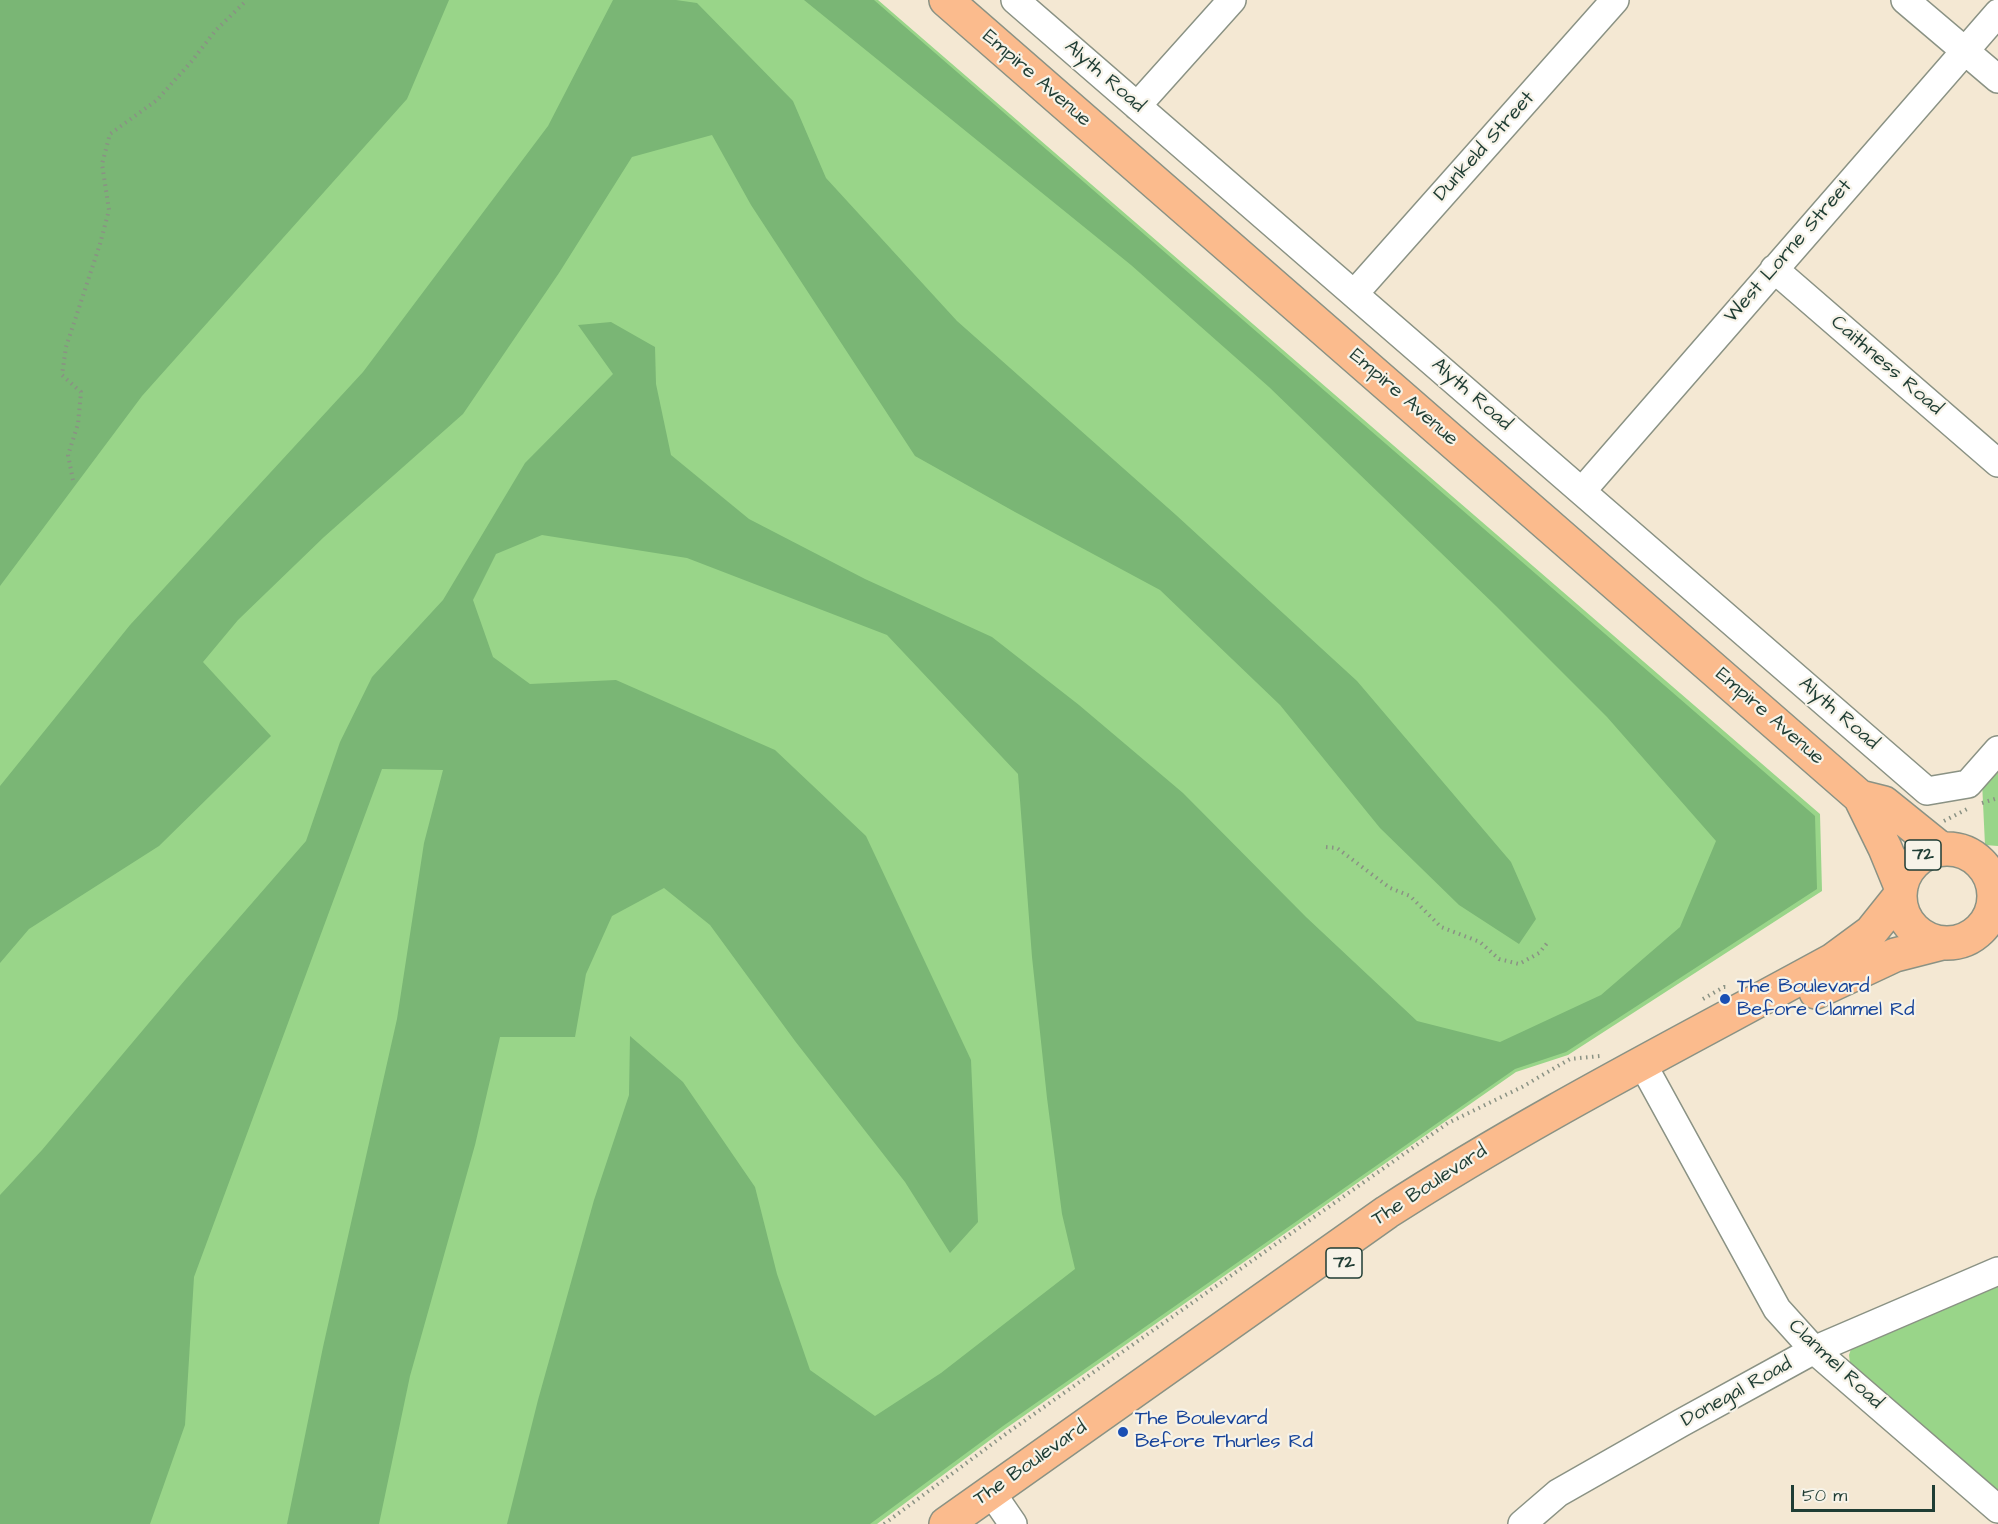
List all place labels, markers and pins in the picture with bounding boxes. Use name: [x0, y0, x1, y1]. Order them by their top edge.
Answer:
place label: The Boulevard Before Clanmel Rd: [1737, 976, 1915, 1023]
marker: The Boulevard Before Clanmel Rd: [1718, 992, 1732, 1006]
place label: The Boulevard Before Thurles Rd: [1135, 1408, 1313, 1455]
marker: The Boulevard Before Thurles Rd: [1116, 1425, 1130, 1439]

